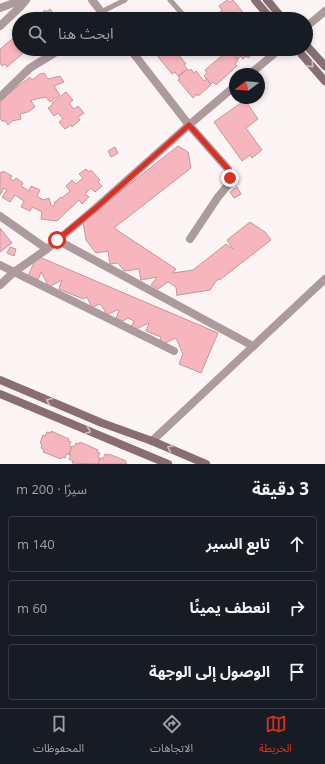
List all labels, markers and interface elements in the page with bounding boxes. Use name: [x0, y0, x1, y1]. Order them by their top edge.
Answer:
search box: [12, 12, 313, 56]
icon: search: [26, 23, 48, 45]
text: ابحث هنا: [58, 23, 114, 43]
one-way arrow: [306, 60, 314, 68]
north arrow: [229, 68, 265, 104]
route end: [221, 169, 239, 187]
route start: [48, 231, 66, 249]
one-way arrow: [46, 397, 53, 405]
one-way arrow: [84, 426, 91, 434]
one-way arrow: [166, 445, 173, 453]
text: 3 دقيقة: [252, 477, 309, 500]
text: سيرًا · 200 m: [16, 480, 87, 498]
text: تابع السير: [206, 533, 270, 553]
icon: ahead: [286, 533, 308, 555]
text: 140 m: [17, 535, 55, 553]
text: انعطف يمينًا: [189, 597, 270, 617]
icon: right: [286, 597, 308, 619]
text: 60 m: [17, 599, 47, 617]
text: الوصول إلى الوجهة: [149, 661, 270, 681]
icon: arrive: [286, 661, 308, 683]
tab: المحفوظات: [33, 713, 84, 760]
tab: الاتجاهات: [150, 713, 193, 760]
tab: الخريطة: [259, 713, 292, 760]

